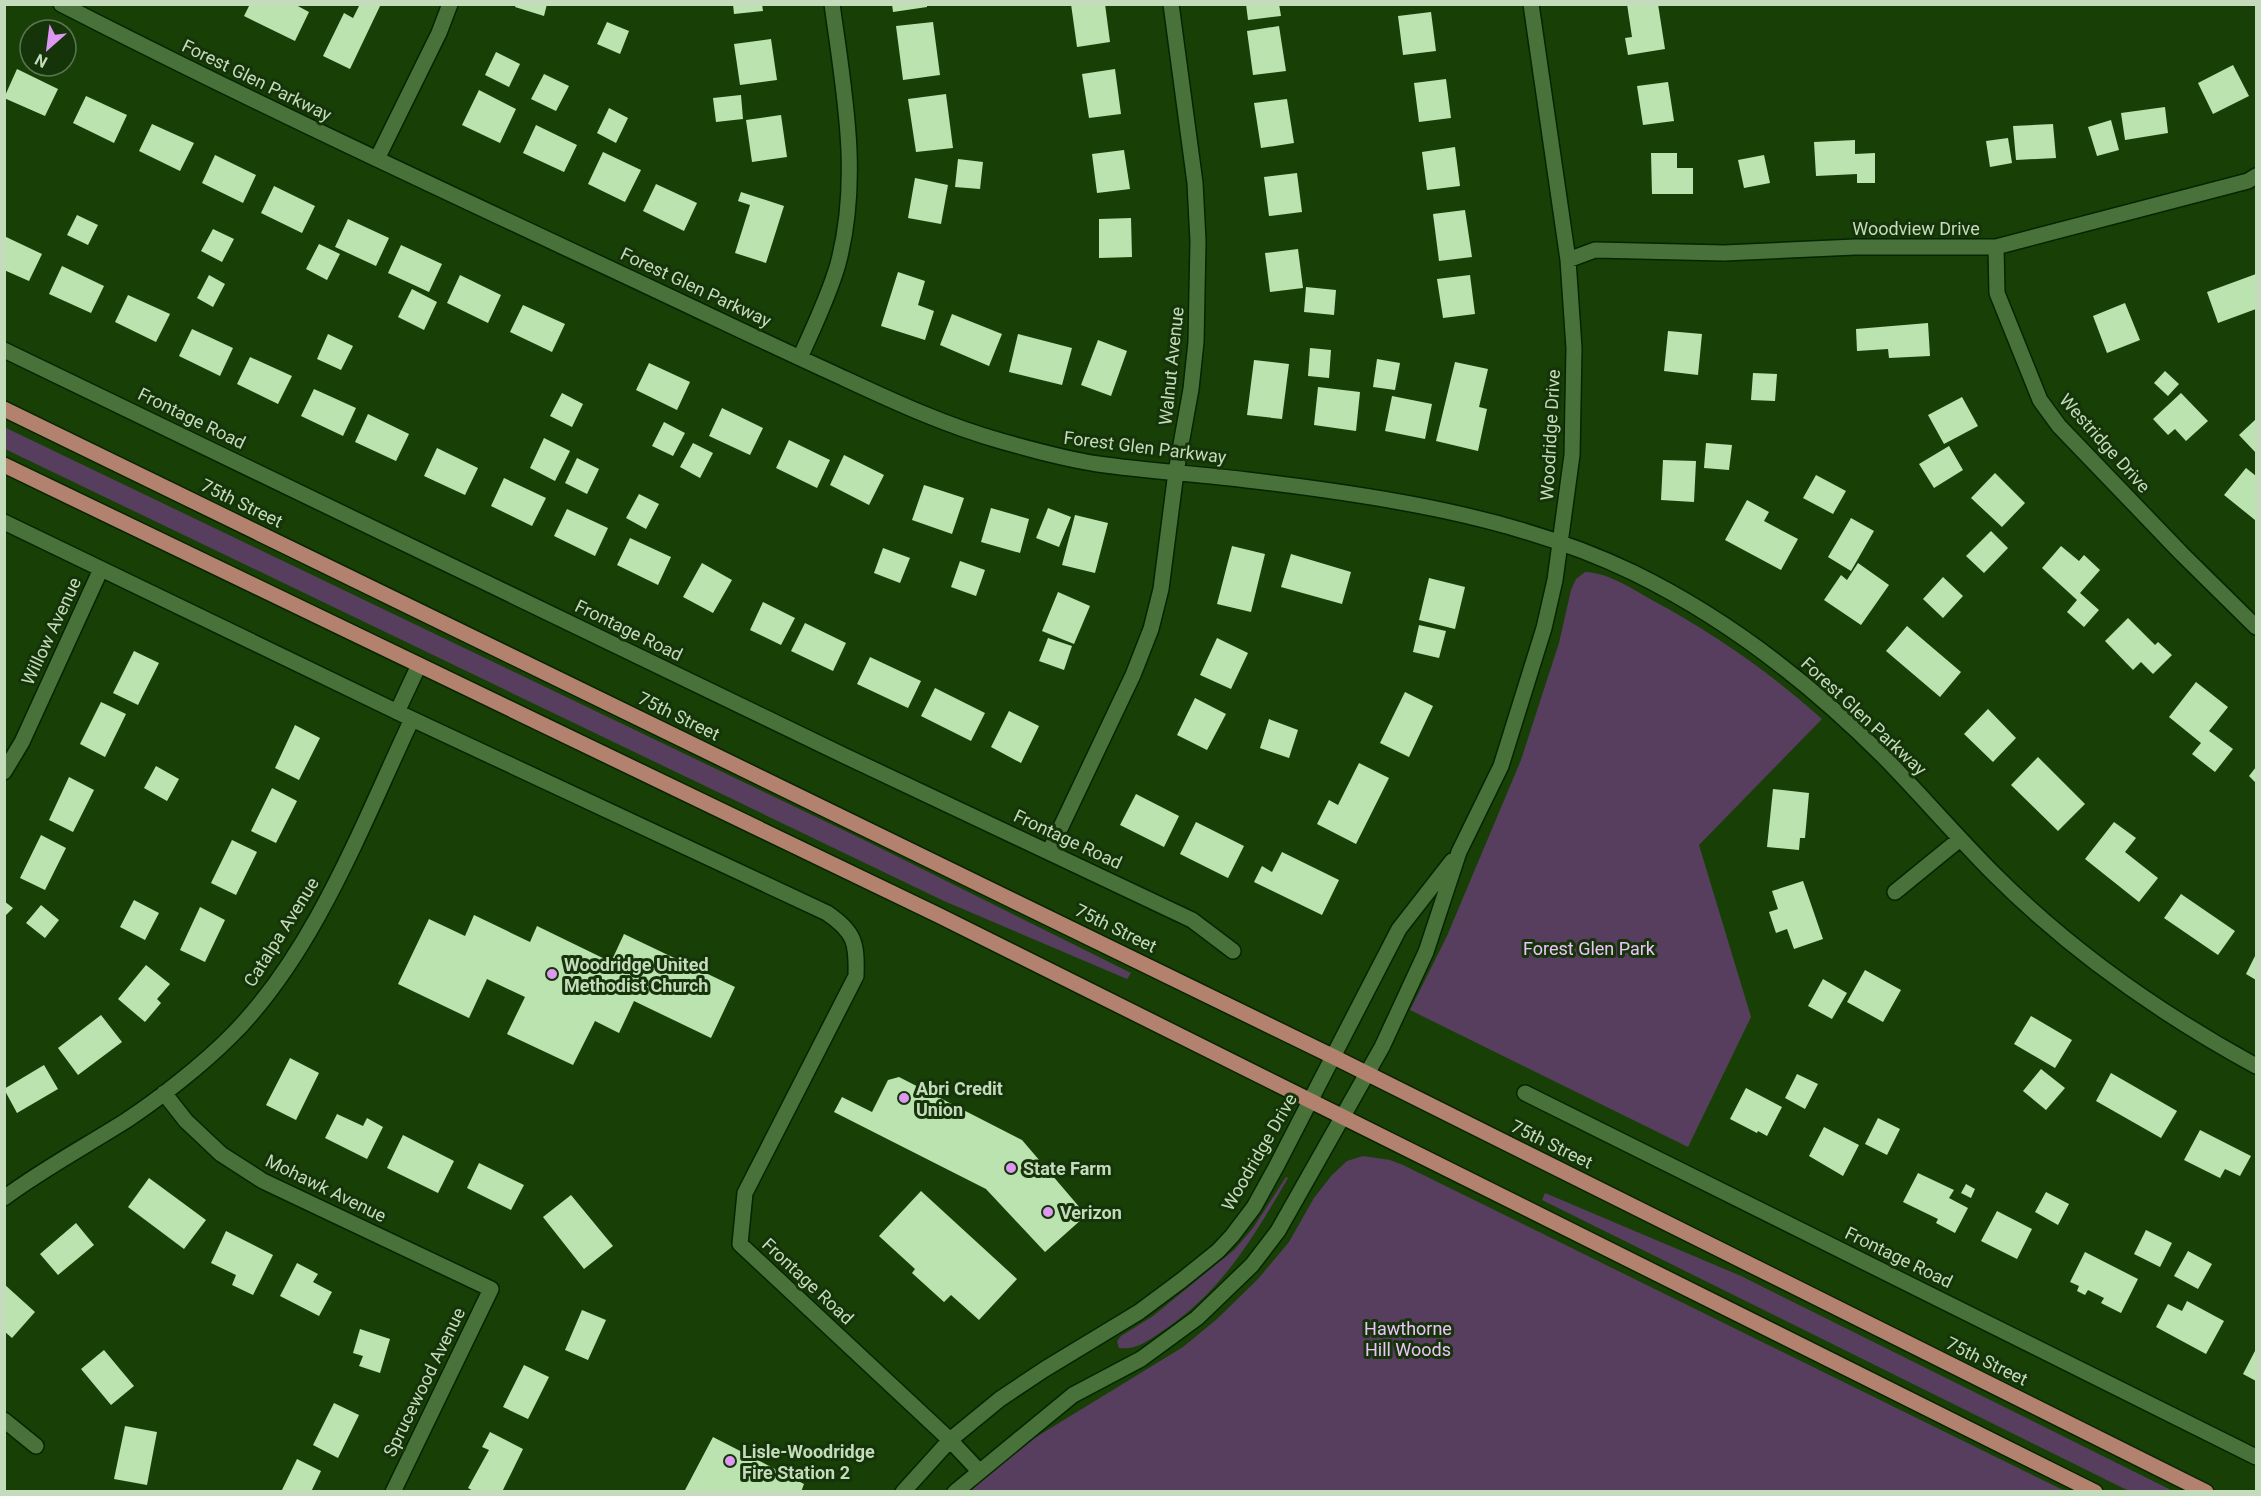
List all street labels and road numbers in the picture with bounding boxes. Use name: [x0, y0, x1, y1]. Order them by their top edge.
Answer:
street label: Forest Glen Parkway: [179, 35, 336, 126]
street label: Woodview Drive: [1852, 218, 1980, 239]
street label: Forest Glen Parkway: [617, 243, 775, 331]
street label: Walnut Avenue: [1154, 306, 1188, 426]
street label: Woodridge Drive: [1536, 369, 1564, 501]
street label: Frontage Road: [135, 383, 249, 453]
street label: Westridge Drive: [2055, 389, 2155, 497]
street label: Forest Glen Parkway: [1062, 427, 1228, 467]
street label: 75th Street: [198, 474, 286, 532]
street label: Willow Avenue: [17, 574, 85, 688]
street label: Frontage Road: [572, 595, 686, 665]
street label: Forest Glen Parkway: [1797, 652, 1931, 780]
street label: 75th Street: [635, 687, 723, 745]
street label: Frontage Road: [1011, 805, 1125, 873]
street label: Catalpa Avenue: [239, 874, 323, 990]
street label: 75th Street: [1072, 899, 1160, 957]
street label: Woodridge Drive: [1217, 1090, 1301, 1214]
street label: 75th Street: [1508, 1115, 1596, 1173]
street label: Mohawk Avenue: [262, 1150, 390, 1226]
street label: Frontage Road: [1842, 1222, 1956, 1292]
street label: Frontage Road: [758, 1233, 858, 1329]
street label: Sprucewood Avenue: [379, 1304, 469, 1460]
street label: 75th Street: [1943, 1332, 2031, 1390]

